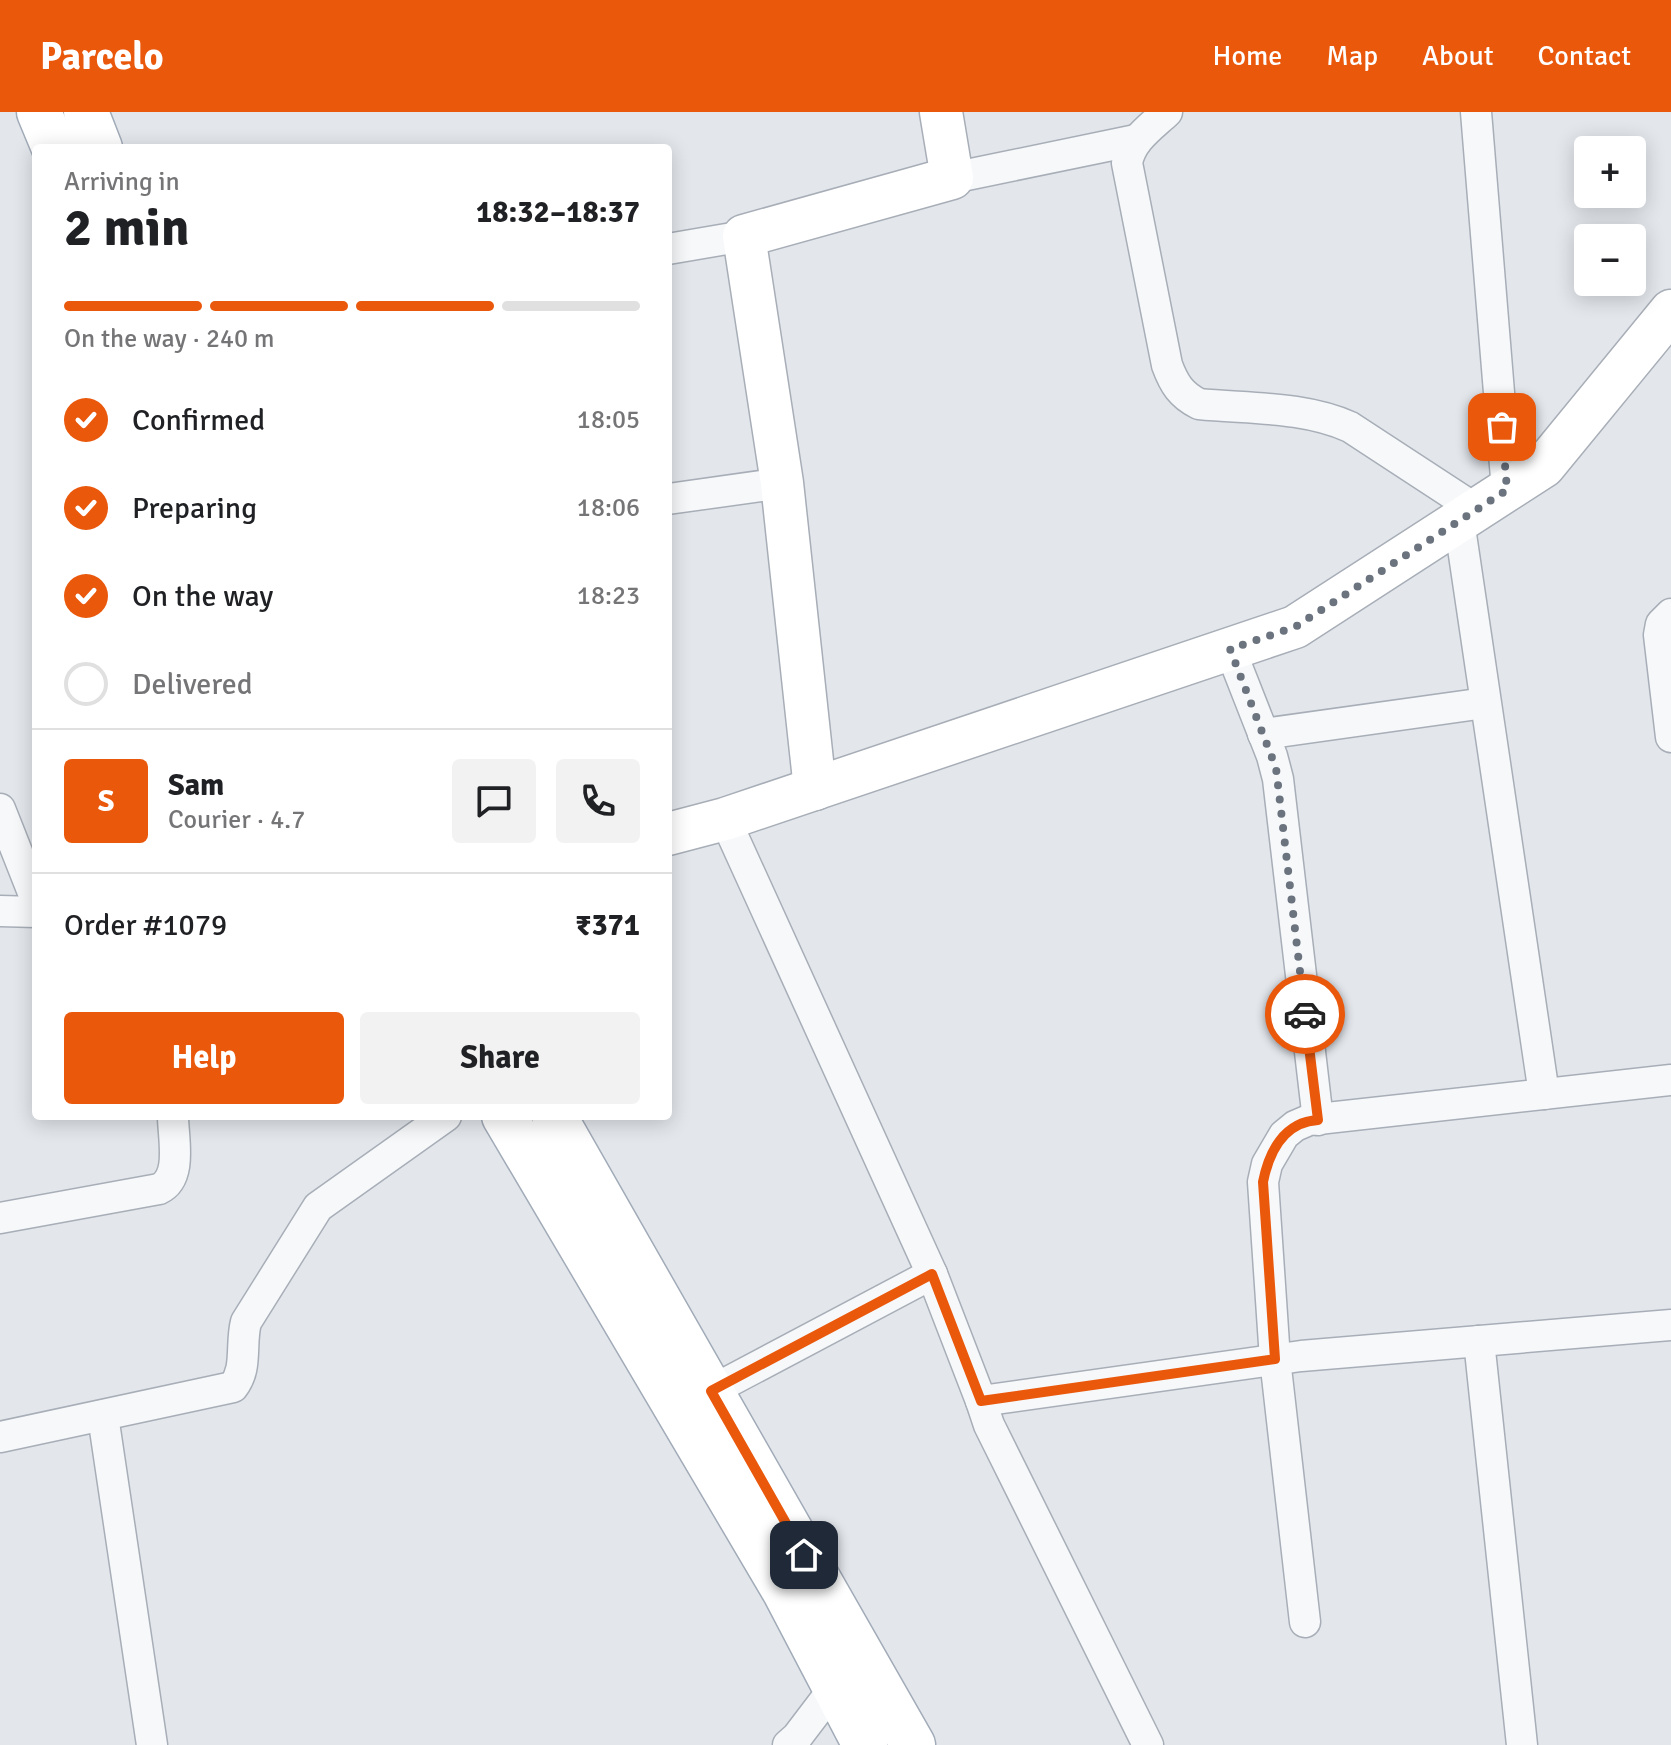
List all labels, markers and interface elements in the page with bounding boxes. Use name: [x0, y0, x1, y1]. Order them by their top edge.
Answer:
text: Parcelo: [40, 33, 164, 80]
text: Home: [1213, 39, 1282, 73]
text: Map: [1326, 39, 1378, 73]
text: About: [1422, 39, 1494, 73]
text: Contact: [1538, 39, 1631, 73]
map controls: [1574, 136, 1646, 296]
button: +: [1574, 136, 1646, 208]
text: Arriving in: [64, 166, 180, 198]
text: 18:32–18:37: [476, 194, 640, 231]
text: 2 min: [64, 196, 190, 260]
button: −: [1574, 224, 1646, 296]
text: On the way · 240 m: [64, 323, 274, 355]
pin: [1468, 393, 1536, 461]
icon: check: [64, 398, 108, 442]
text: Confirmed: [132, 402, 265, 439]
text: 18:05: [577, 404, 640, 436]
icon: bag: [1480, 405, 1524, 449]
icon: check: [64, 486, 108, 530]
text: Preparing: [132, 490, 257, 527]
text: 18:06: [577, 492, 640, 524]
icon: check: [64, 574, 108, 618]
text: On the way: [132, 578, 273, 615]
text: 18:23: [577, 580, 640, 612]
text: Delivered: [132, 666, 253, 703]
button: chat: [452, 759, 536, 843]
button: phone: [556, 759, 640, 843]
text: Sam: [168, 767, 224, 804]
text: S: [98, 783, 114, 820]
text: Courier · 4.7: [168, 804, 305, 836]
text: Order #1079: [64, 907, 227, 944]
text: ₹371: [575, 907, 640, 944]
courier: [1265, 974, 1345, 1054]
icon: car: [1283, 992, 1327, 1036]
button: Help: [64, 1012, 344, 1104]
button: Share: [360, 1012, 640, 1104]
pin: [770, 1521, 838, 1589]
icon: home: [782, 1533, 826, 1577]

